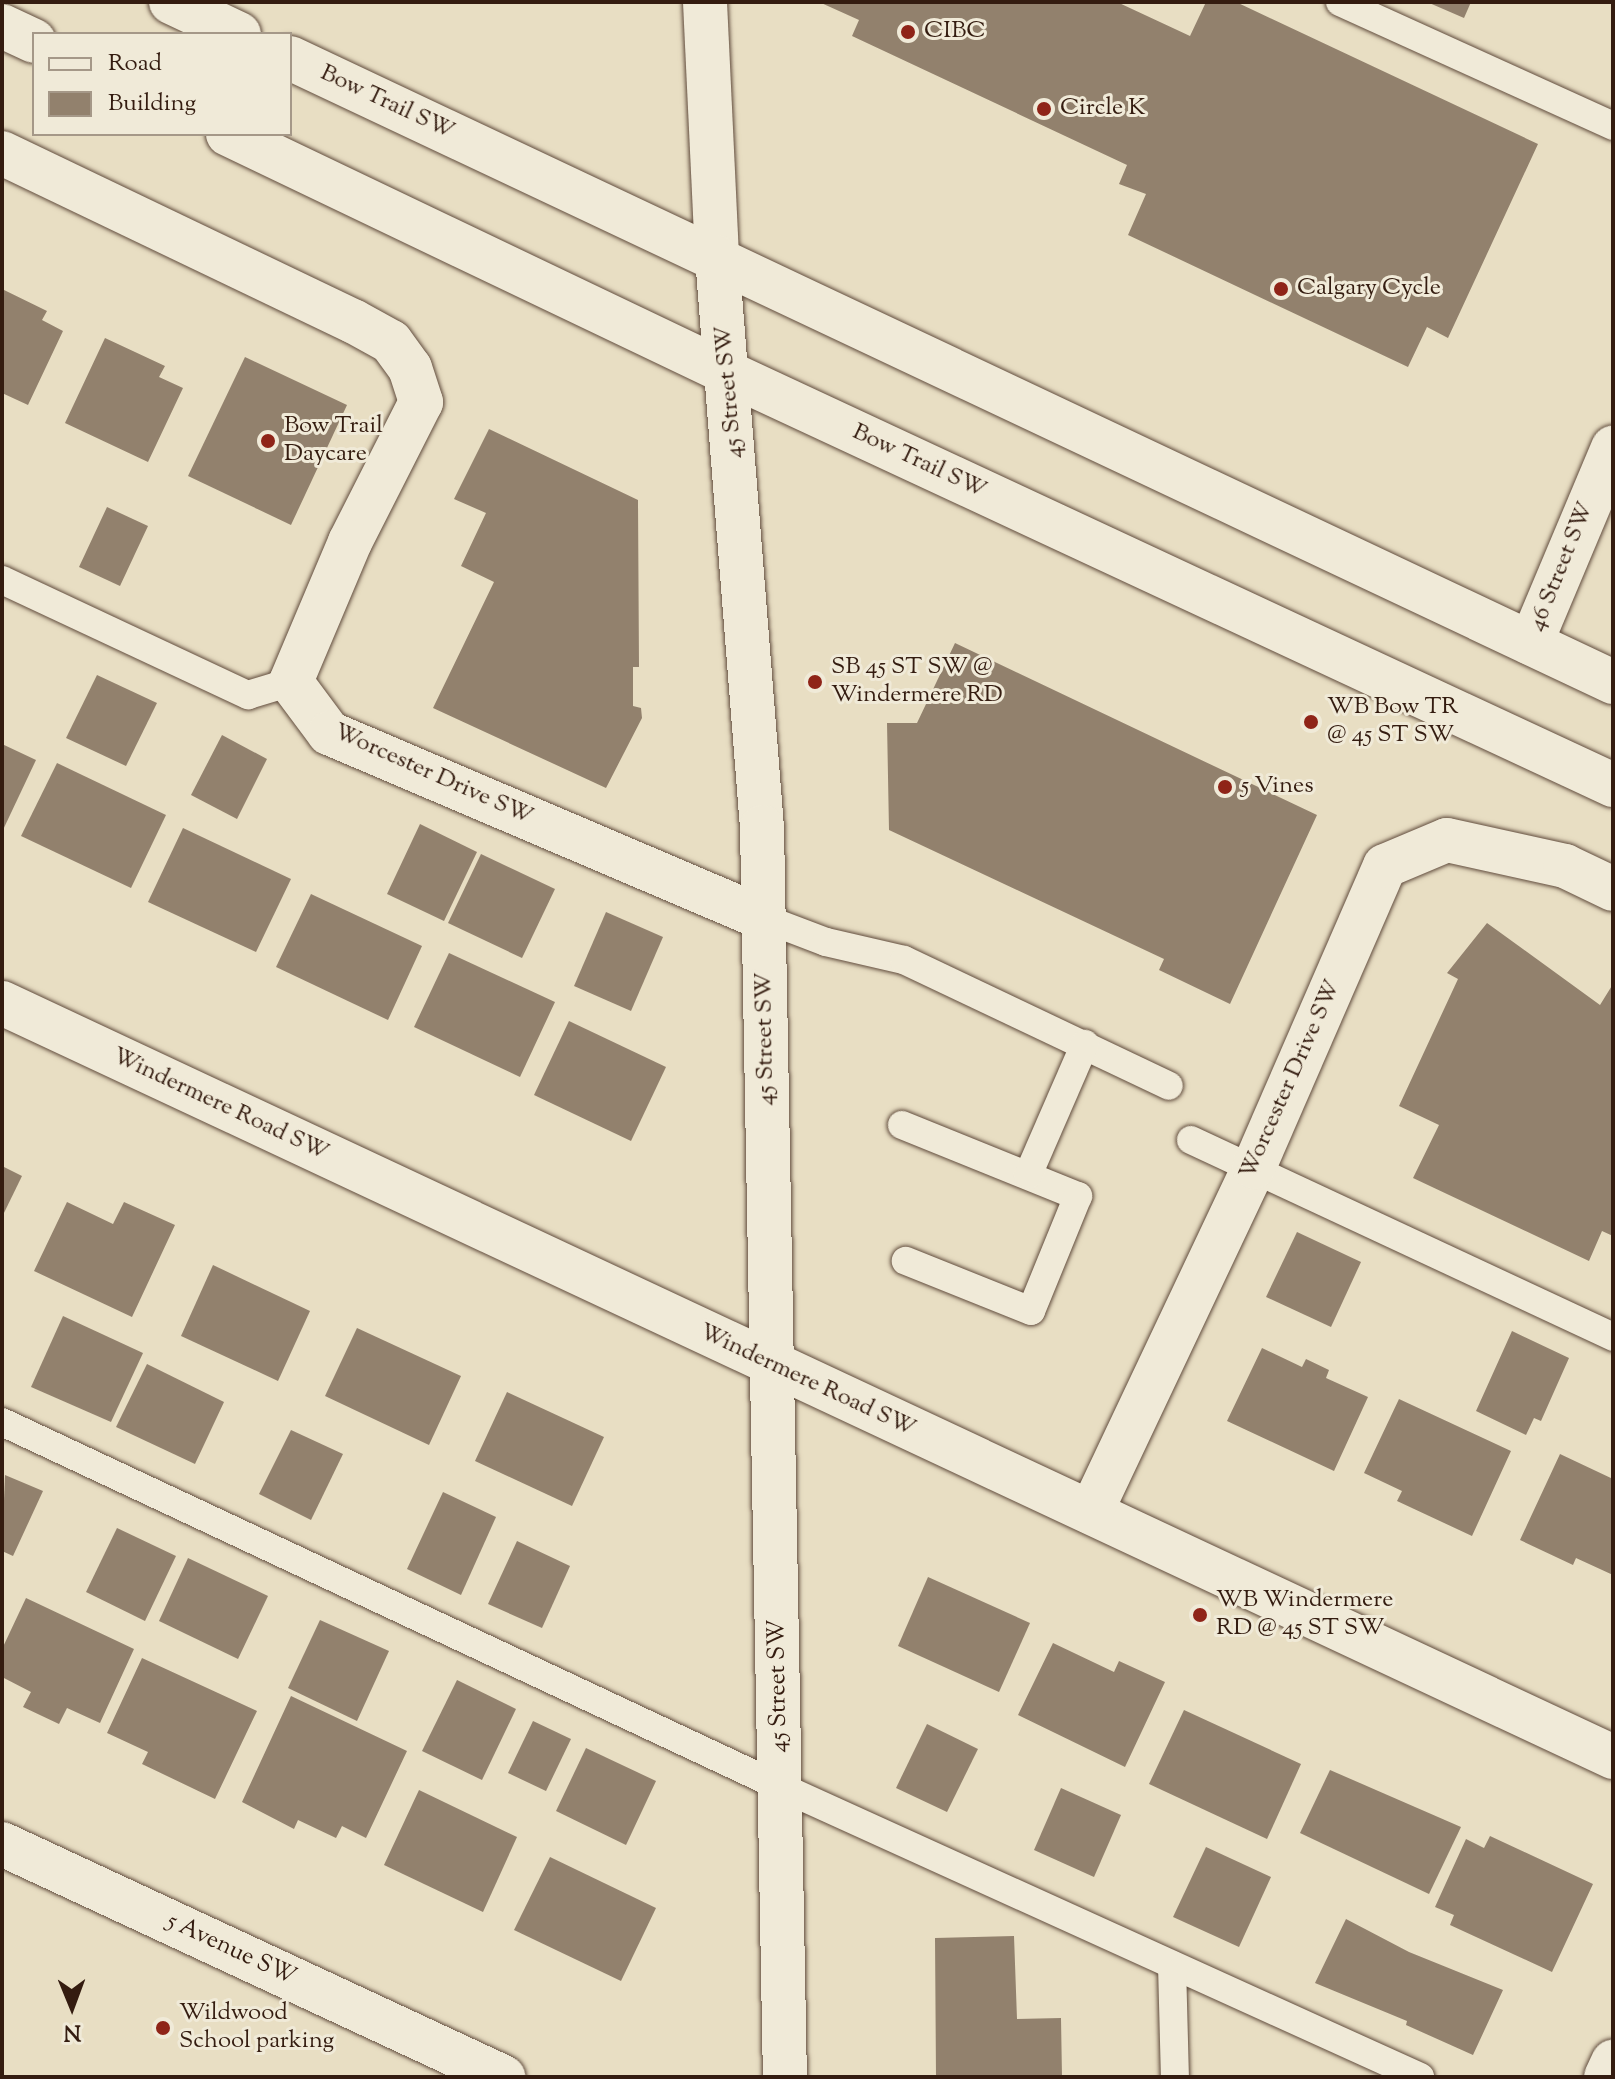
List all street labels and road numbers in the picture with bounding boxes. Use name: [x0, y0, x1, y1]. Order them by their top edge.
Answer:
street label: Bow Trail SW: [315, 59, 459, 147]
street label: 45 Street SW: [710, 324, 750, 460]
street label: Bow Trail SW: [847, 418, 991, 506]
street label: 46 Street SW: [1523, 498, 1601, 636]
street label: Worcester Drive SW: [329, 718, 537, 832]
street label: 45 Street SW: [750, 972, 782, 1106]
street label: Worcester Drive SW: [1234, 976, 1348, 1184]
street label: Windermere Road SW: [107, 1042, 333, 1168]
street label: Windermere Road SW: [694, 1318, 920, 1444]
street label: 45 Street SW: [763, 1619, 795, 1753]
street label: 5 Avenue SW: [162, 1908, 300, 1992]

